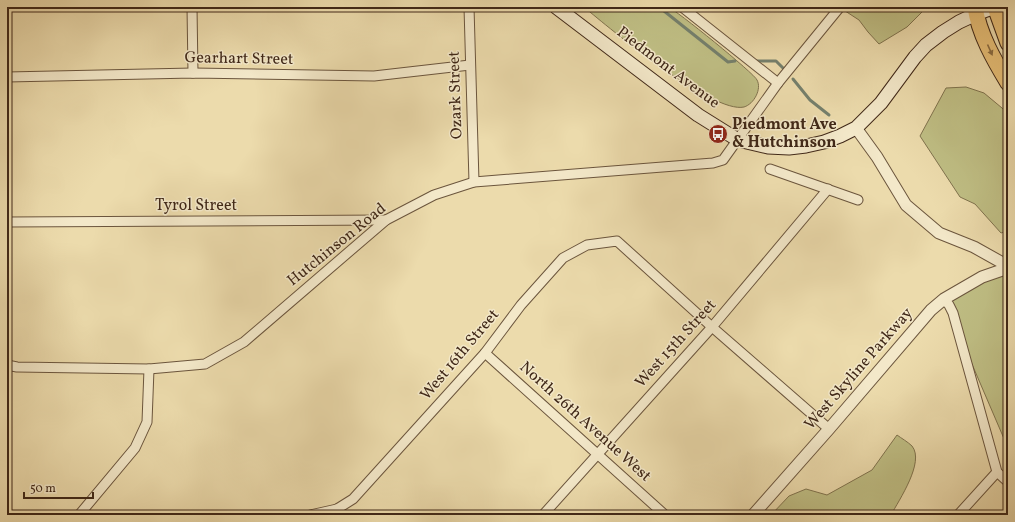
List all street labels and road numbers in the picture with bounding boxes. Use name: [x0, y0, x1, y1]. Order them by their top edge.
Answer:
street label: Piedmont Avenue: [612, 22, 724, 114]
street label: Gearhart Street: [184, 47, 294, 71]
street label: Ozark Street: [443, 50, 469, 139]
street label: Tyrol Street: [155, 195, 237, 217]
street label: Hutchinson Road: [283, 198, 391, 292]
street label: West 15th Street: [630, 295, 722, 393]
street label: West Skyline Parkway: [800, 303, 918, 435]
street label: West 16th Street: [415, 305, 505, 405]
street label: North 26th Avenue West: [514, 357, 656, 487]

